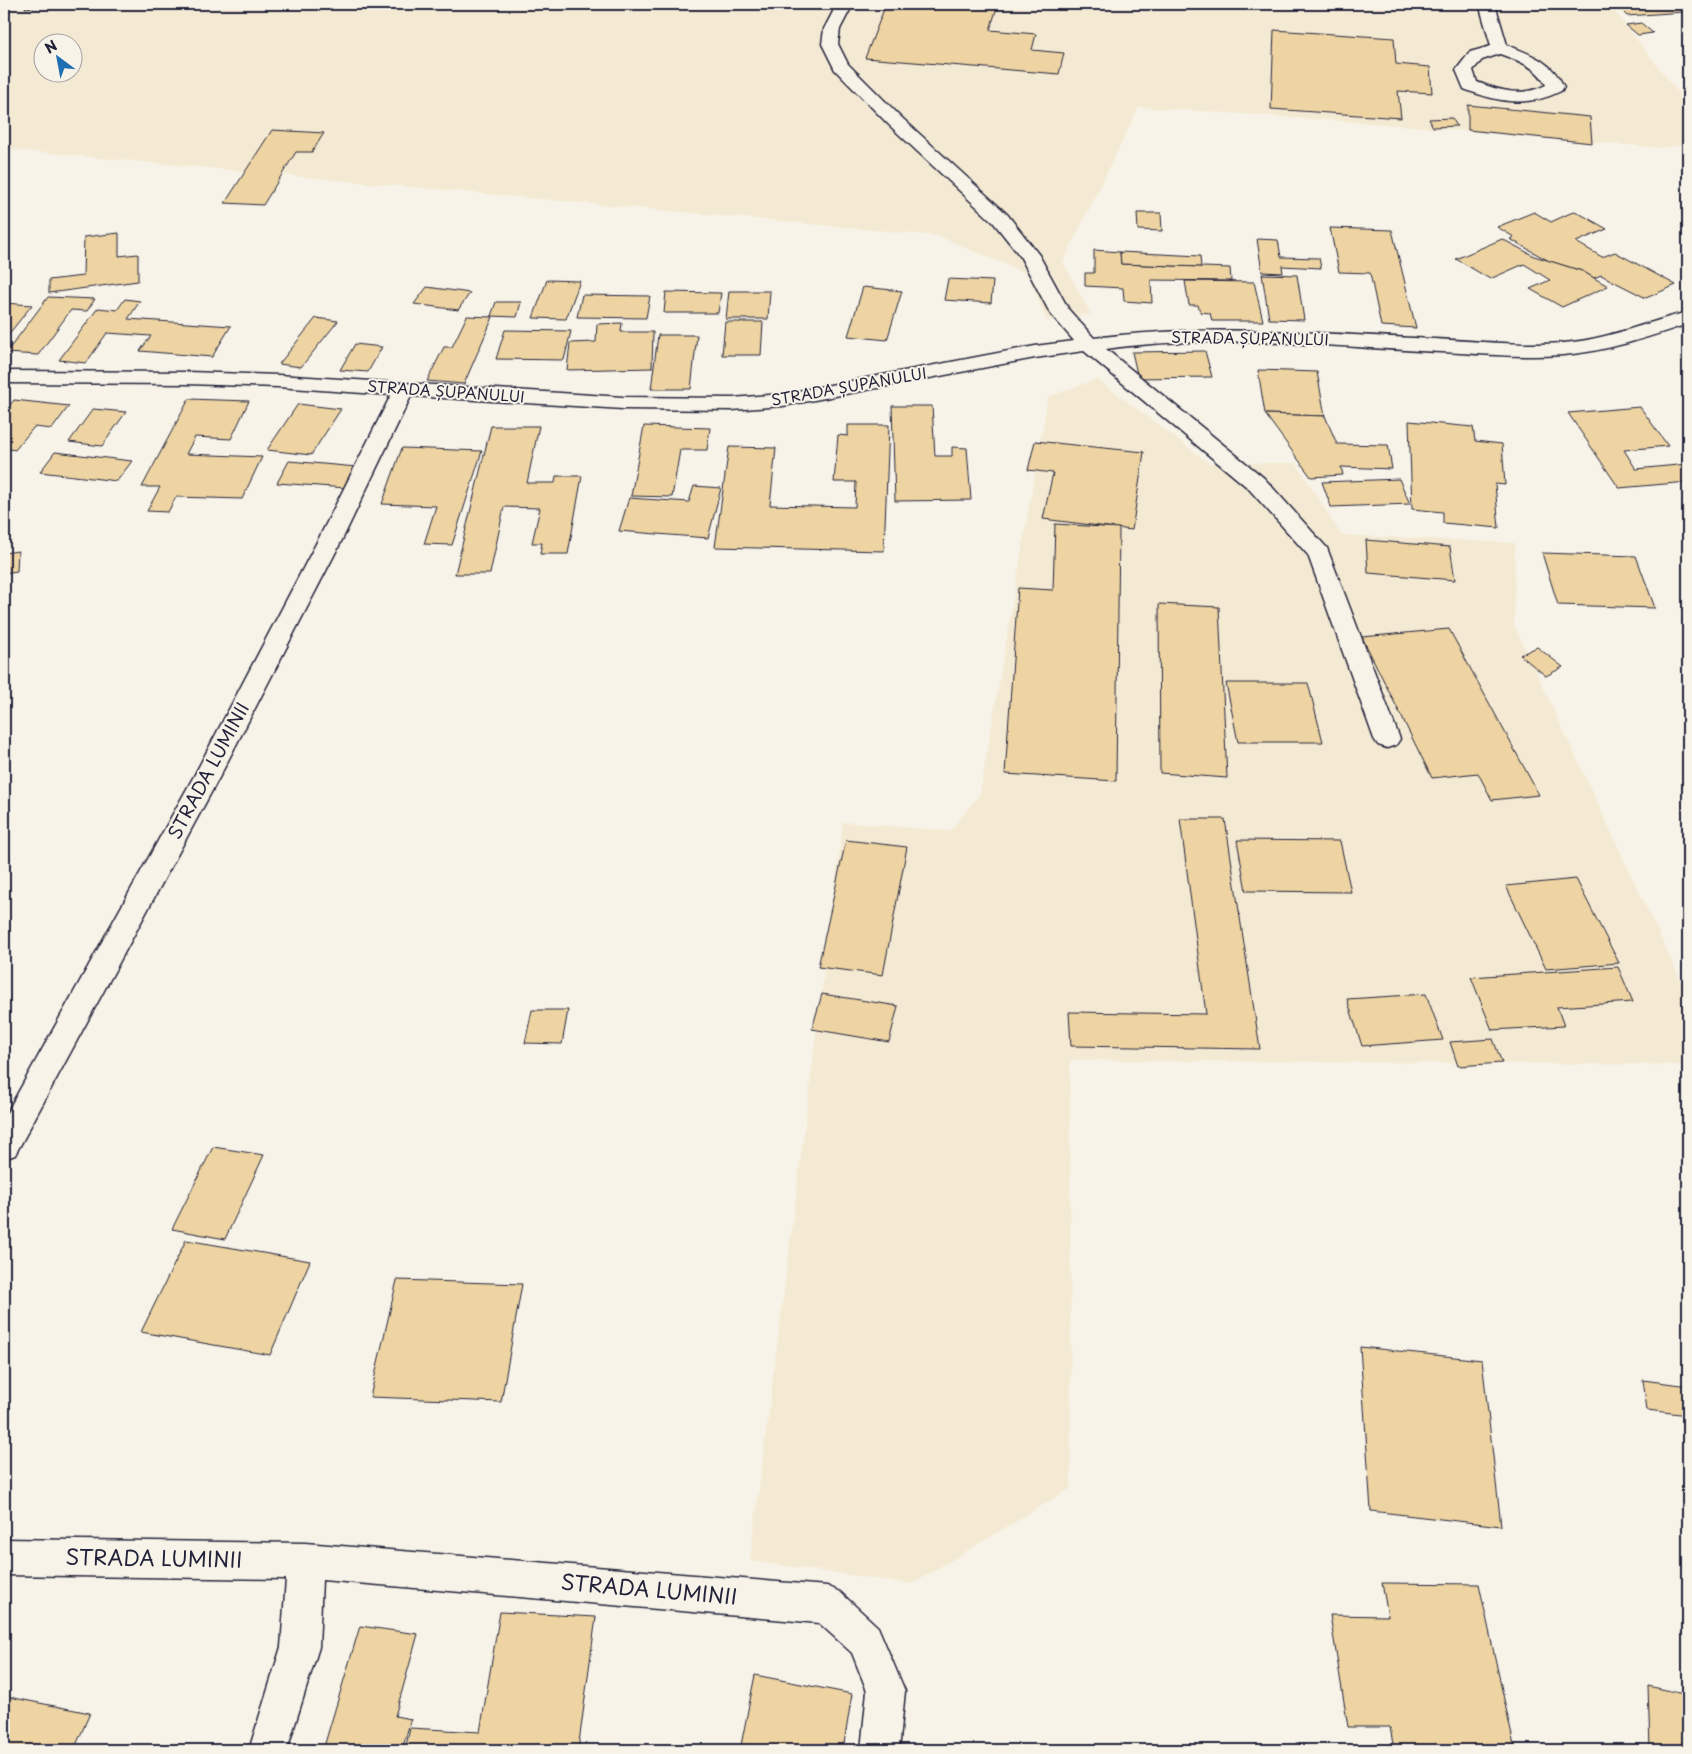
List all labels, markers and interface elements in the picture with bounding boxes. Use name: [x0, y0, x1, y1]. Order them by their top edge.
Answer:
north arrow: [32, 32, 82, 82]
text: N: [41, 35, 61, 58]
street label: STRADA ȘUPANULUI: [1171, 325, 1329, 350]
street label: STRADA ȘUPANULUI: [769, 360, 928, 411]
street label: STRADA ȘUPANULUI: [367, 374, 526, 407]
street label: STRADA LUMINII: [160, 697, 255, 844]
street label: STRADA LUMINII: [65, 1539, 243, 1575]
street label: STRADA LUMINII: [560, 1564, 739, 1612]

